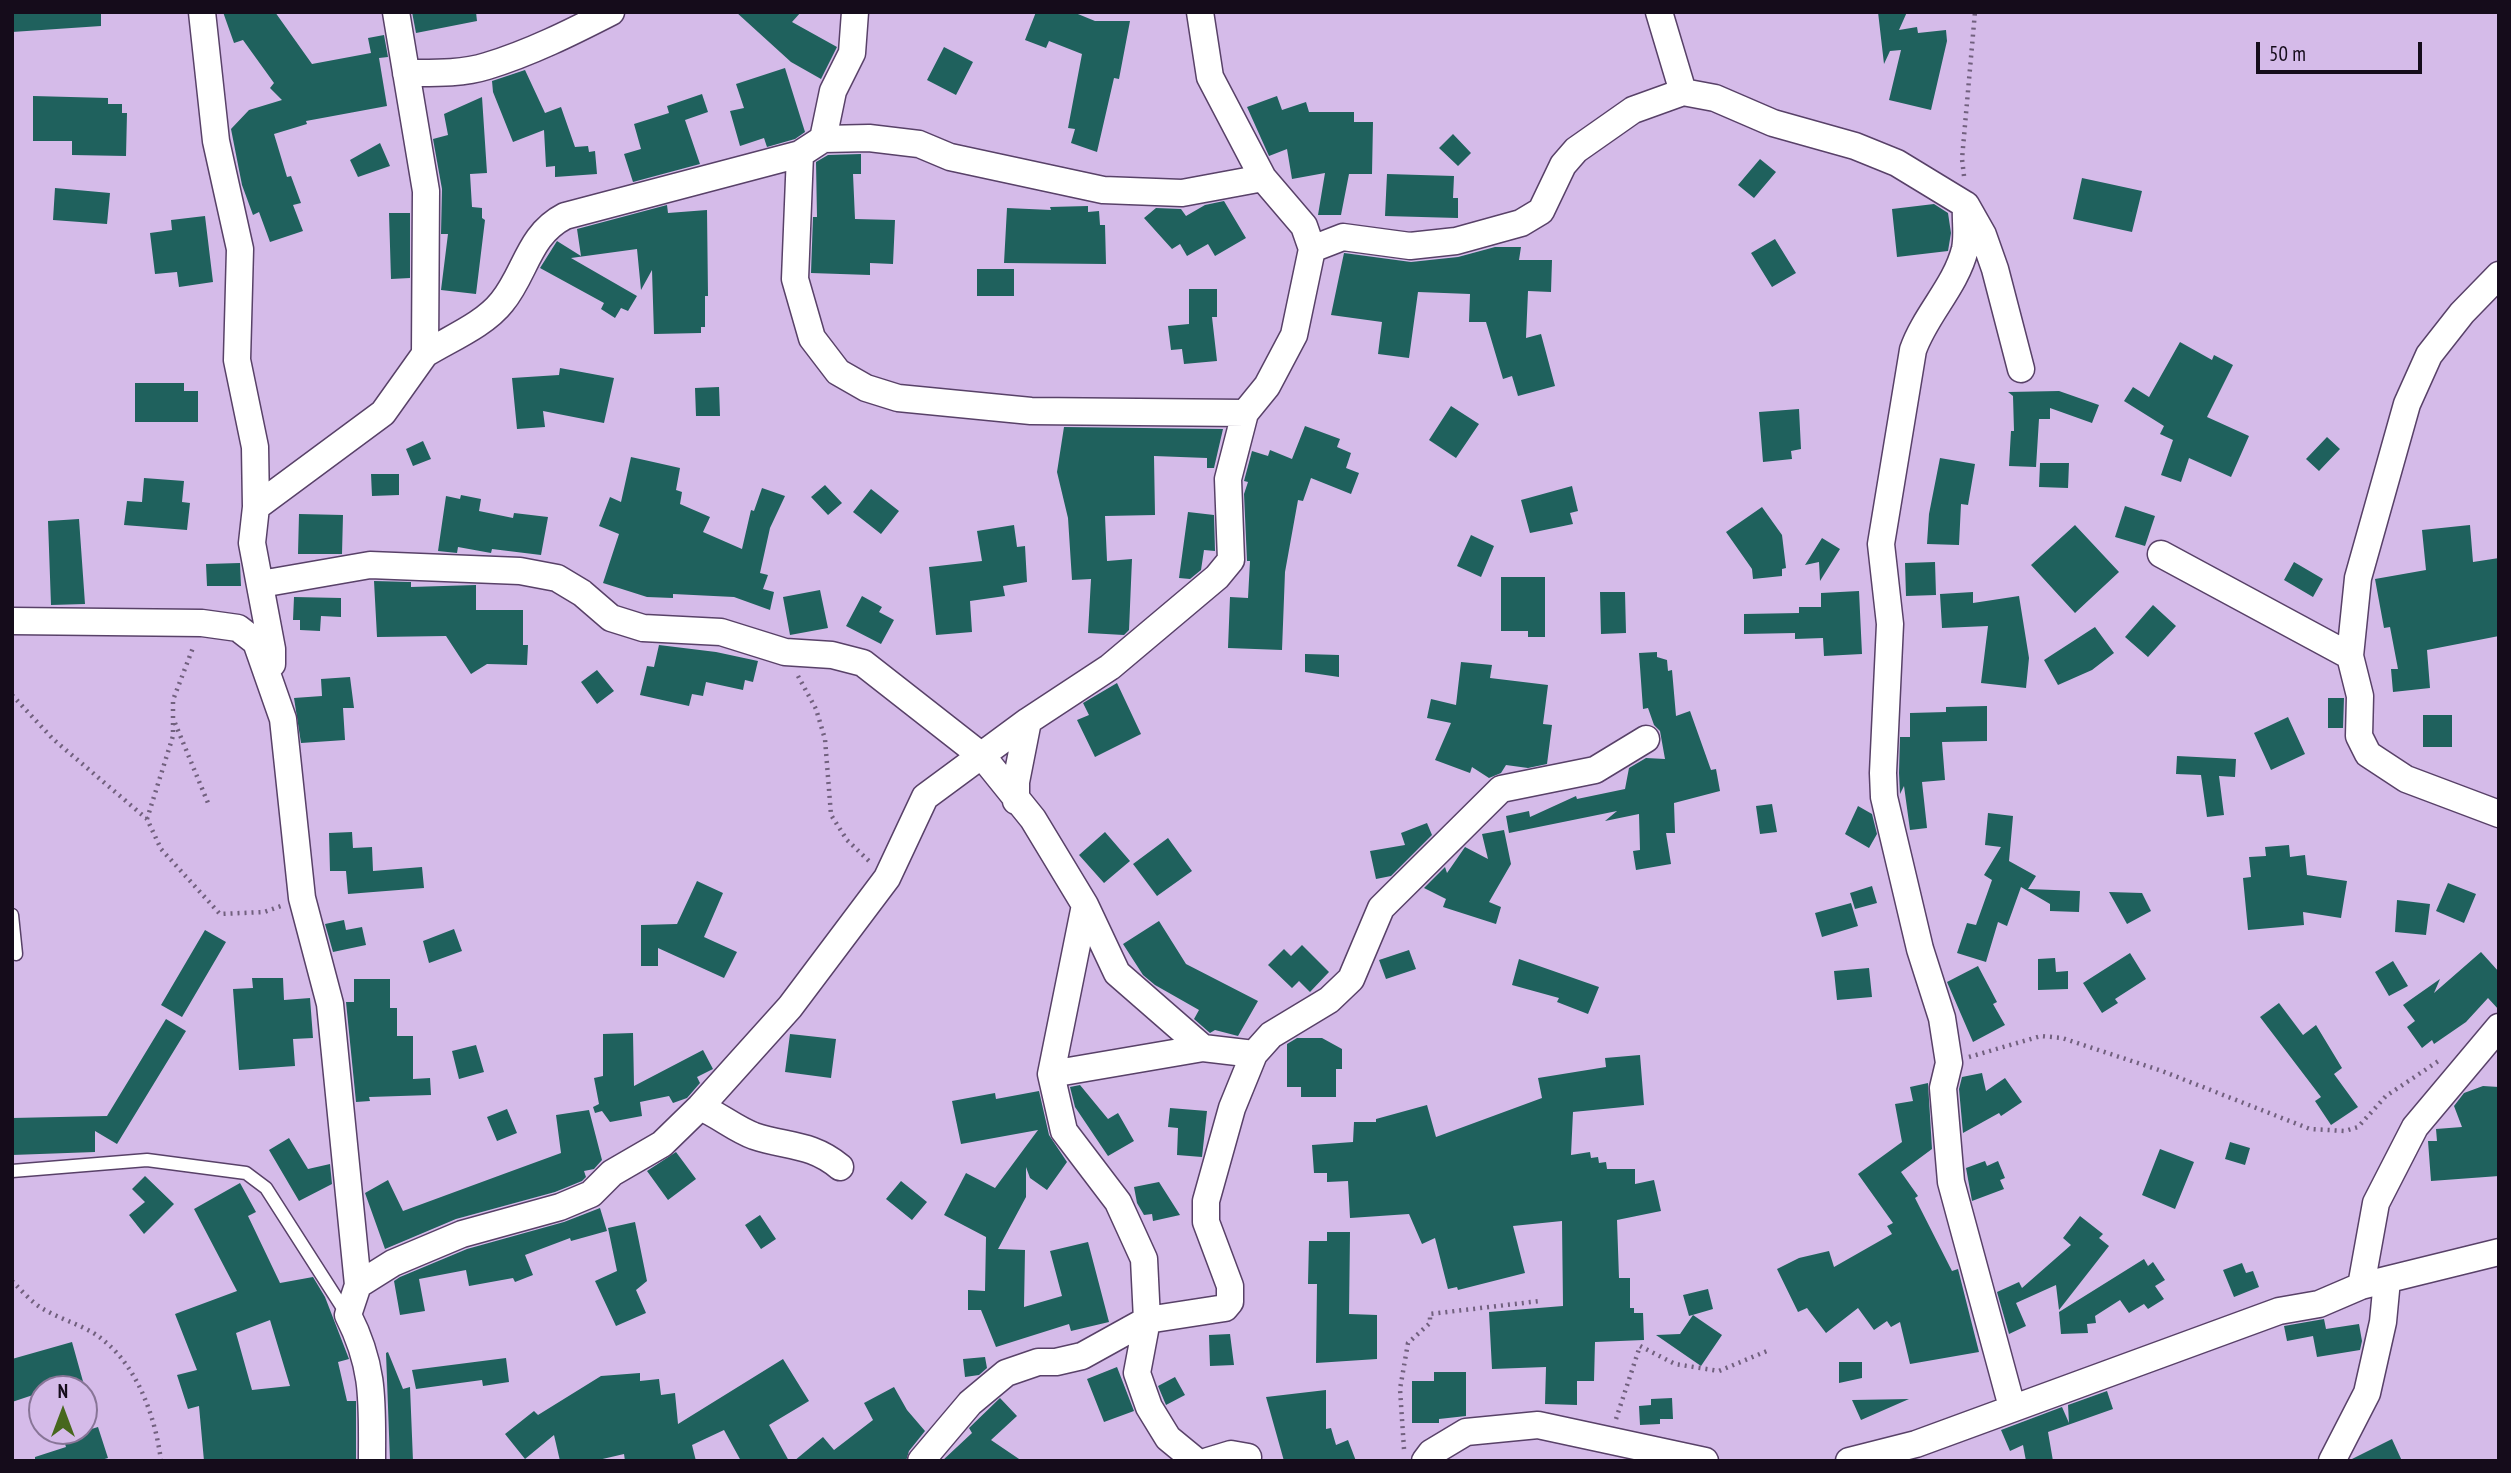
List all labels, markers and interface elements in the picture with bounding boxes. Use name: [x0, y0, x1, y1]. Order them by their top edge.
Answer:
scale bar: [2259, 28, 2425, 72]
text: 50 m: [2269, 40, 2306, 67]
north arrow: [28, 1375, 98, 1445]
text: N: [58, 1379, 68, 1403]

